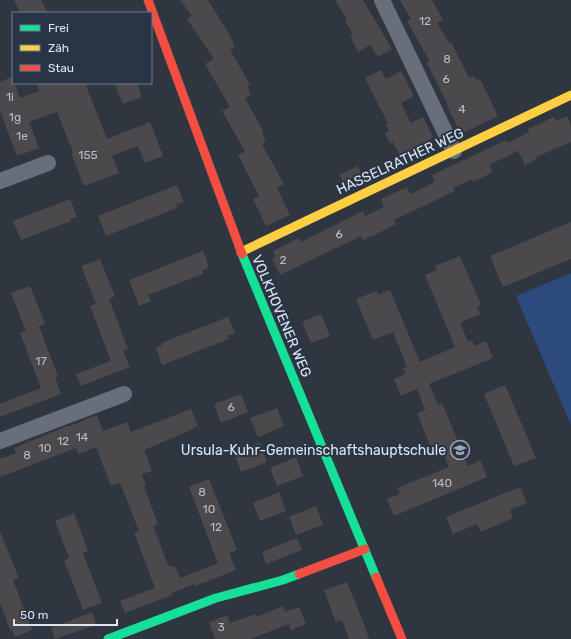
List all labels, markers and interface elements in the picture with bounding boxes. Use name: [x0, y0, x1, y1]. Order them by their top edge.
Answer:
legend: [12, 12, 152, 84]
house number: 12: [419, 14, 431, 28]
text: Frei: [48, 21, 69, 35]
text: Zäh: [48, 41, 69, 55]
house number: 8: [443, 52, 451, 66]
text: Stau: [48, 61, 74, 75]
house number: 6: [442, 72, 450, 86]
house number: 1i: [6, 90, 14, 104]
house number: 4: [458, 102, 466, 116]
house number: 1g: [9, 110, 21, 124]
street label: HASSELRATHER WEG: [334, 124, 467, 198]
house number: 1e: [16, 129, 28, 143]
house number: 155: [78, 148, 98, 162]
house number: 6: [335, 227, 343, 241]
street label: VOLKHOVENER WEG: [248, 252, 315, 380]
house number: 2: [279, 253, 287, 267]
house number: 17: [35, 354, 47, 368]
house number: 6: [227, 400, 235, 414]
house number: 14: [76, 430, 89, 444]
house number: 12: [57, 434, 69, 448]
school or university icon: Ursula-Kuhr-Gemeinschaftshauptschule: [449, 439, 471, 461]
house number: 10: [39, 441, 51, 455]
place label: Ursula-Kuhr-Gemeinschaftshauptschule: [181, 442, 446, 459]
house number: 8: [23, 448, 31, 462]
house number: 140: [432, 476, 452, 490]
house number: 8: [198, 485, 206, 499]
house number: 10: [203, 502, 215, 516]
house number: 12: [210, 520, 222, 534]
scale bar: [14, 601, 117, 627]
text: 50 m: [20, 608, 48, 622]
house number: 3: [217, 620, 225, 634]

